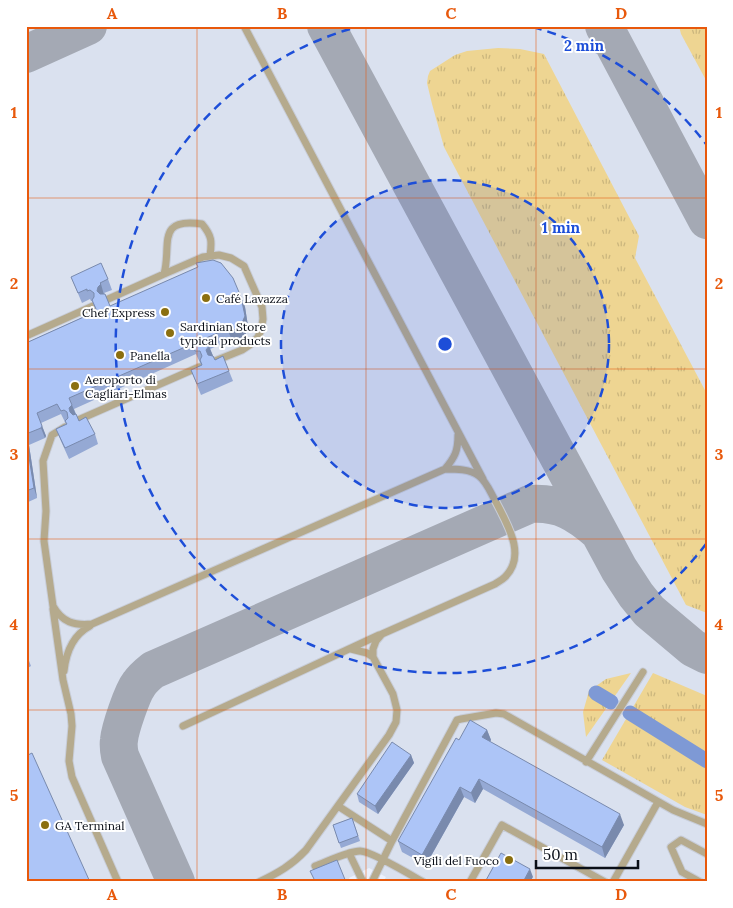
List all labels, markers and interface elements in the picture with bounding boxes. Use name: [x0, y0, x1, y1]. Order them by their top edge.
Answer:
text: A: [107, 3, 118, 23]
text: B: [277, 3, 288, 23]
text: C: [445, 3, 457, 23]
text: D: [615, 3, 627, 23]
text: 2 min: [564, 36, 605, 55]
text: 1: [11, 102, 17, 122]
text: 1: [716, 102, 722, 122]
text: 1 min: [542, 218, 581, 237]
text: 2: [10, 273, 18, 293]
text: 2: [715, 273, 723, 293]
place label: Café Lavazza: [216, 291, 288, 306]
marker: Café Lavazza: [200, 292, 212, 304]
place label: Chef Express: [82, 305, 155, 320]
marker: Chef Express: [159, 306, 171, 318]
place label: Sardinian Store typical products: [180, 319, 271, 348]
marker: Sardinian Store typical products: [164, 327, 176, 339]
centre of rings: [436, 335, 454, 353]
place label: Panella: [130, 348, 170, 363]
marker: Panella: [114, 349, 126, 361]
place label: Aeroporto di Cagliari-Elmas: [84, 372, 167, 401]
marker: Aeroporto di Cagliari-Elmas: [69, 380, 81, 392]
text: 3: [10, 444, 19, 464]
text: 3: [715, 444, 724, 464]
text: 4: [10, 614, 19, 634]
text: 4: [715, 614, 724, 634]
text: 5: [10, 785, 19, 805]
text: 5: [715, 785, 724, 805]
place label: GA Terminal: [55, 818, 124, 833]
marker: GA Terminal: [39, 819, 51, 831]
scale bar: [536, 838, 638, 870]
text: 50 m: [543, 845, 578, 864]
place label: Vigili del Fuoco: [413, 853, 499, 868]
marker: Vigili del Fuoco: [503, 854, 515, 866]
text: A: [107, 884, 118, 904]
text: B: [277, 884, 288, 904]
text: C: [445, 884, 457, 904]
text: D: [615, 884, 627, 904]

